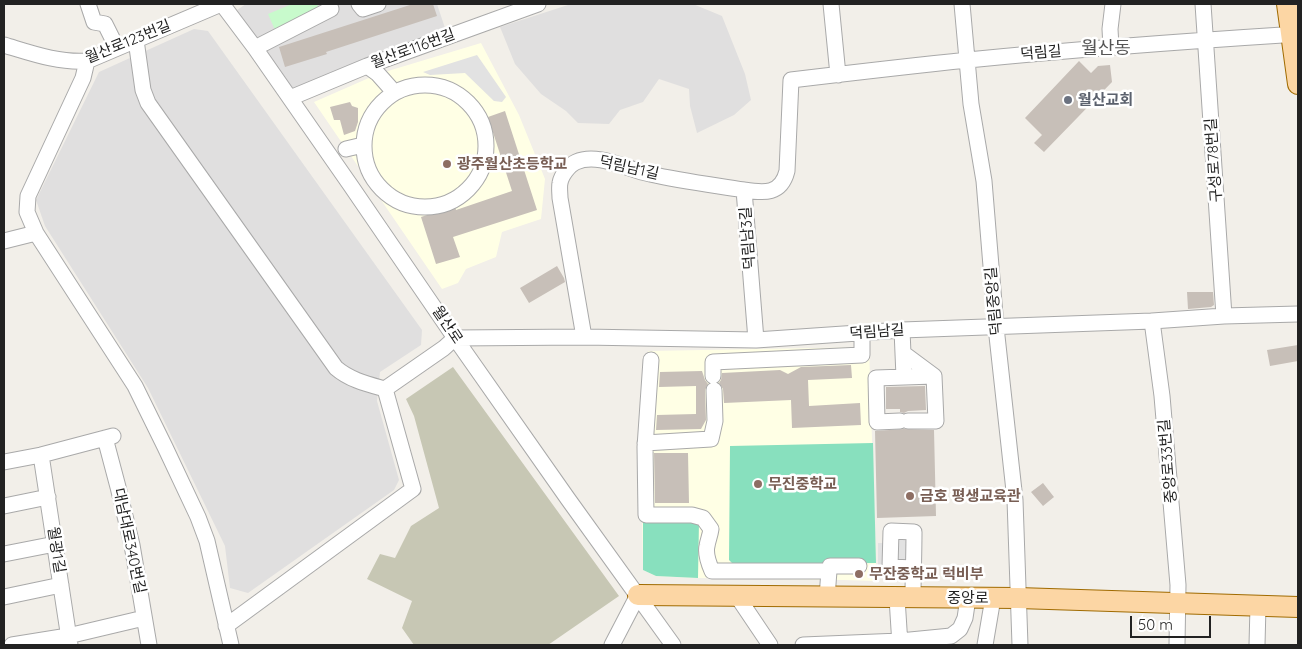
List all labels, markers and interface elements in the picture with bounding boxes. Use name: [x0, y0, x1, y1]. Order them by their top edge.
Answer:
street label: 월산로123번길: [83, 17, 173, 67]
street label: 월산로116번길: [368, 25, 458, 73]
district label: 월산동: [1081, 38, 1131, 60]
street label: 덕림길: [1020, 42, 1062, 64]
place label: 월산교회: [1078, 91, 1133, 109]
marker: 월산교회: [1062, 94, 1074, 106]
street label: 구성로78번길: [1202, 117, 1226, 203]
street label: 덕림남1길: [597, 152, 661, 184]
place label: 광주월산초등학교: [457, 155, 567, 173]
marker: 광주월산초등학교: [441, 158, 453, 170]
street label: 덕림남3길: [737, 206, 759, 270]
street label: 덕림중앙길: [982, 266, 1006, 336]
street label: 월산로: [428, 303, 466, 347]
street label: 덕림남길: [849, 321, 905, 343]
street label: 중앙로33번길: [1155, 418, 1181, 504]
place label: 무진중학교: [768, 475, 837, 493]
marker: 무진중학교: [752, 478, 764, 490]
street label: 대남대로340번길: [109, 487, 149, 595]
place label: 금호 평생교육관: [920, 487, 1021, 505]
marker: 금호 평생교육관: [904, 490, 916, 502]
street label: 월광1길: [43, 525, 69, 575]
place label: 무잔중학교 럭비부: [869, 565, 984, 583]
marker: 무잔중학교 럭비부: [853, 568, 865, 580]
street label: 중앙로: [947, 589, 989, 607]
scale bar: [1132, 606, 1213, 638]
text: 50 m: [1138, 615, 1173, 634]

